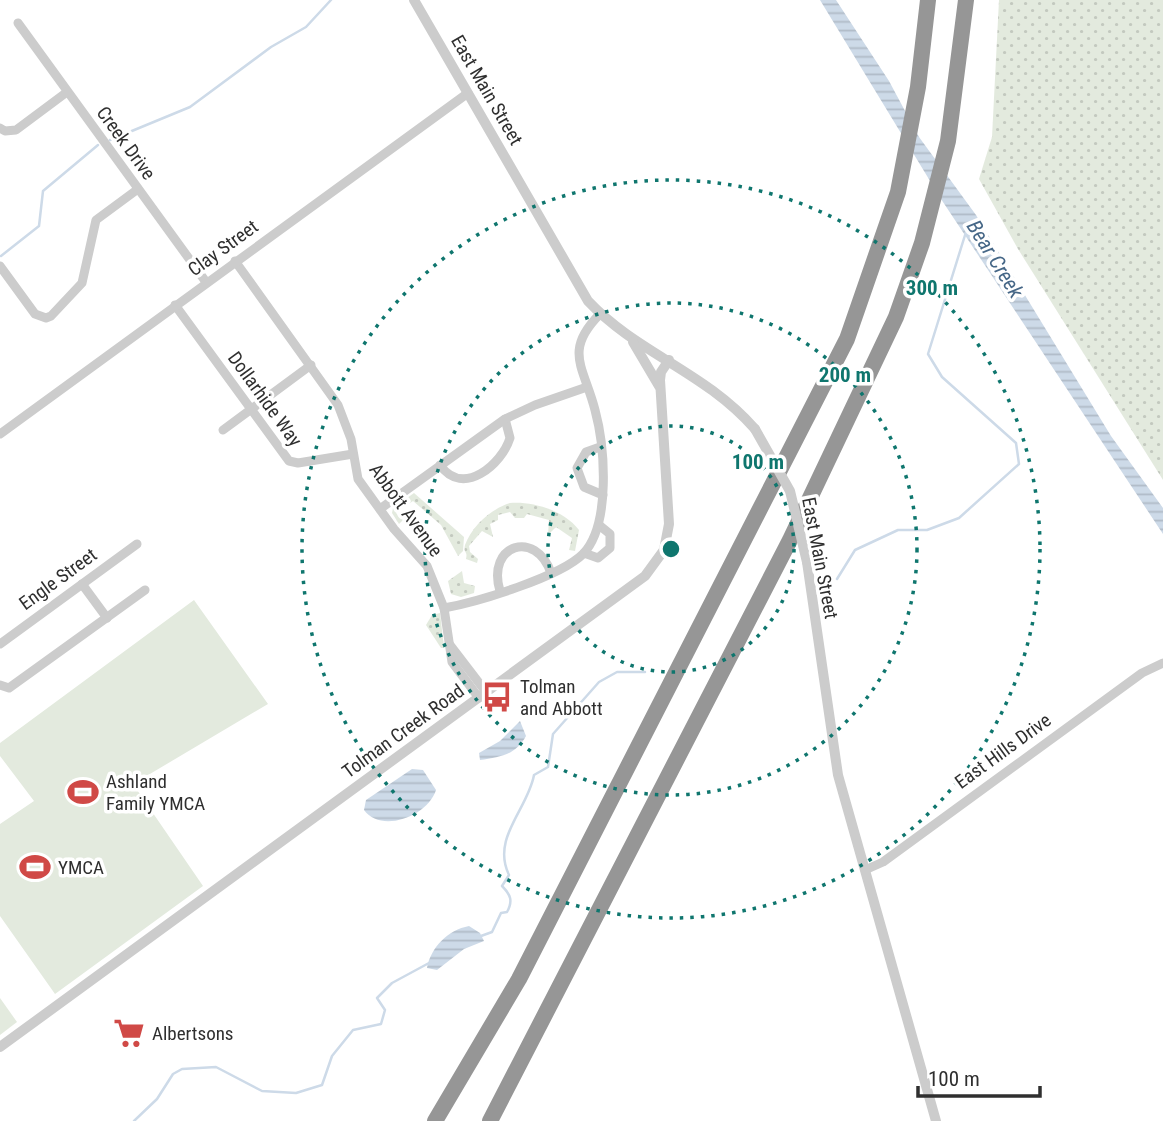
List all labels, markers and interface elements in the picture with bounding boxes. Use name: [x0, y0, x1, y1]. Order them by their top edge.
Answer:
street label: East Main Street: [446, 31, 528, 149]
street label: Creek Drive: [92, 102, 160, 184]
street label: Clay Street: [184, 215, 262, 281]
water label: Bear Creek: [962, 216, 1029, 303]
text: 300 m: [906, 276, 958, 300]
street label: Dollarhide Way: [223, 347, 307, 451]
text: 200 m: [819, 363, 871, 387]
text: 100 m: [732, 450, 784, 474]
street label: Abbott Avenue: [365, 459, 448, 561]
street label: East Main Street: [797, 495, 843, 621]
centre of rings: [659, 537, 683, 561]
street label: Engle Street: [15, 543, 101, 615]
place label: Tolman and Abbott: [520, 675, 603, 720]
street label: Tolman Creek Road: [338, 679, 468, 783]
bus stop icon: Tolman and Abbott: [480, 680, 514, 714]
street label: East Hills Drive: [951, 708, 1056, 794]
place label: Ashland Family YMCA: [106, 770, 205, 815]
sports icon: Ashland Family YMCA: [66, 775, 100, 809]
sports icon: YMCA: [18, 850, 52, 884]
place label: YMCA: [58, 856, 104, 879]
supermarket icon: Albertsons: [112, 1016, 146, 1050]
place label: Albertsons: [152, 1022, 234, 1045]
scale bar: [918, 1054, 1040, 1098]
text: 100 m: [928, 1067, 980, 1091]

